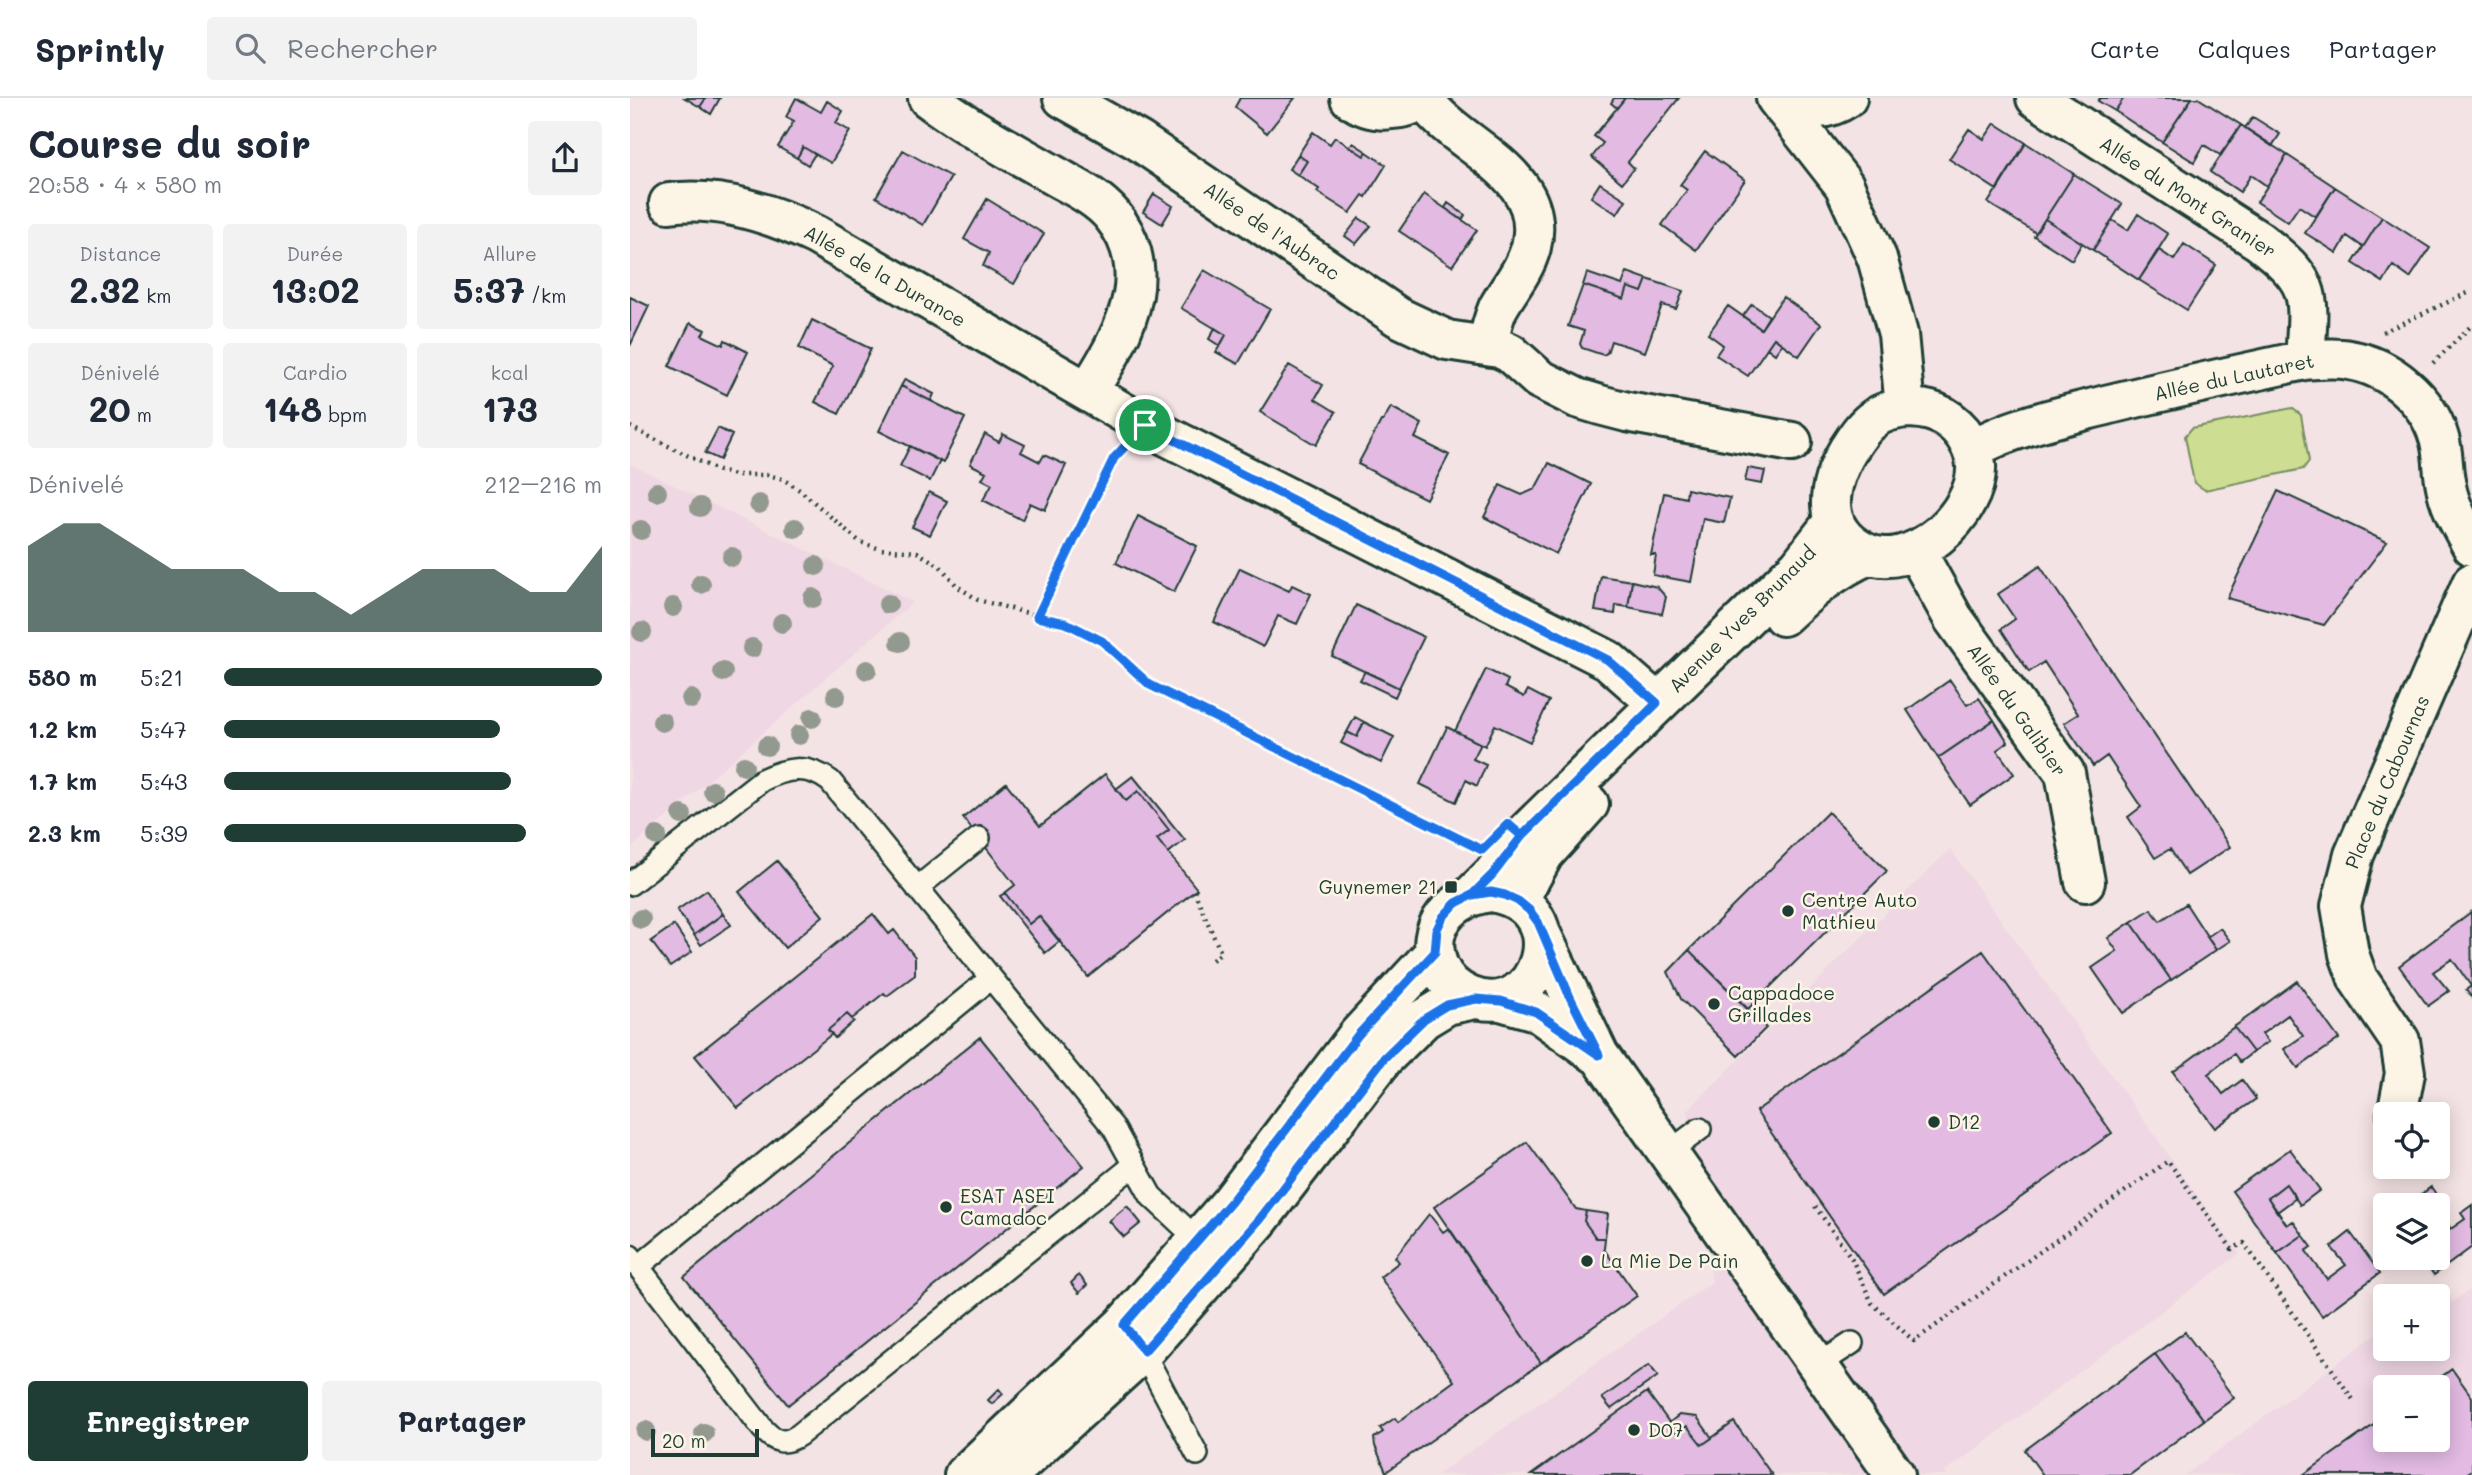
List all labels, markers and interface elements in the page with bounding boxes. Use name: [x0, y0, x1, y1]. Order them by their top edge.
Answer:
search box: [207, 17, 697, 80]
text: Sprintly: [35, 27, 165, 70]
icon: search: [231, 29, 269, 67]
text: Rechercher: [287, 31, 438, 65]
text: Carte: [2090, 33, 2160, 64]
text: Calques: [2198, 33, 2291, 64]
text: Partager: [2329, 33, 2437, 64]
text: Course du soir: [28, 118, 311, 168]
button: share: [528, 121, 602, 195]
street label: Allée du Mont Granier: [2095, 130, 2281, 263]
text: 20:58 · 4 × 580 m: [28, 169, 222, 199]
street label: Allée de l'Aubrac: [1199, 176, 1345, 286]
street label: Allée de la Durance: [800, 219, 971, 332]
text: Distance: [79, 241, 161, 266]
text: Durée: [287, 241, 343, 266]
text: Allure: [482, 241, 537, 266]
text: 2.32: [69, 266, 140, 312]
text: 13:02: [270, 266, 360, 312]
text: 5:37: [453, 266, 525, 312]
text: km: [140, 283, 171, 308]
text: /km: [525, 283, 566, 308]
street label: Allée du Lautaret: [2152, 347, 2316, 406]
text: Dénivelé: [81, 360, 160, 385]
text: Cardio: [283, 360, 347, 385]
text: kcal: [491, 360, 529, 385]
text: 20: [89, 385, 131, 431]
text: 148: [263, 385, 322, 431]
text: 173: [482, 385, 538, 431]
pin: [1115, 395, 1175, 455]
text: m: [131, 402, 152, 427]
text: bpm: [322, 402, 367, 427]
icon: arrive: [1126, 406, 1164, 444]
text: Dénivelé: [28, 469, 124, 499]
text: 212–216 m: [485, 469, 602, 499]
street label: Avenue Yves Brunaud: [1663, 540, 1820, 697]
street label: Allée du Galibier: [1962, 638, 2073, 781]
text: 580 m: [28, 662, 97, 692]
text: 5:21: [140, 662, 184, 692]
street label: Place du Cabournas: [2339, 691, 2434, 872]
text: 1.2 km: [28, 714, 97, 744]
text: 5:47: [140, 714, 187, 744]
text: 1.7 km: [28, 766, 97, 796]
text: 5:43: [140, 766, 188, 796]
text: 2.3 km: [28, 818, 101, 848]
text: 5:39: [140, 818, 188, 848]
place label: Guynemer 21: [1319, 874, 1437, 899]
marker: Guynemer 21: [1443, 879, 1459, 895]
place label: Centre Auto Mathieu: [1802, 887, 1917, 934]
marker: Centre Auto Mathieu: [1780, 903, 1796, 919]
place label: Cappadoce Grillades: [1728, 980, 1835, 1027]
marker: Cappadoce Grillades: [1706, 996, 1722, 1012]
map controls: [2373, 1102, 2450, 1452]
button: locate: [2373, 1102, 2450, 1179]
place label: D12: [1948, 1109, 1980, 1134]
marker: D12: [1926, 1114, 1942, 1130]
place label: ESAT ASEI Camadoc: [960, 1183, 1054, 1230]
button: layers: [2373, 1193, 2450, 1270]
marker: ESAT ASEI Camadoc: [938, 1199, 954, 1215]
place label: La Mie De Pain: [1601, 1248, 1738, 1273]
marker: La Mie De Pain: [1579, 1253, 1595, 1269]
button: +: [2373, 1284, 2450, 1361]
button: −: [2373, 1375, 2450, 1452]
button: Enregistrer: [28, 1381, 308, 1461]
button: Partager: [322, 1381, 602, 1461]
place label: D07: [1648, 1417, 1683, 1442]
marker: D07: [1626, 1422, 1642, 1438]
scale bar: [651, 1426, 760, 1458]
text: 20 m: [662, 1428, 706, 1453]

